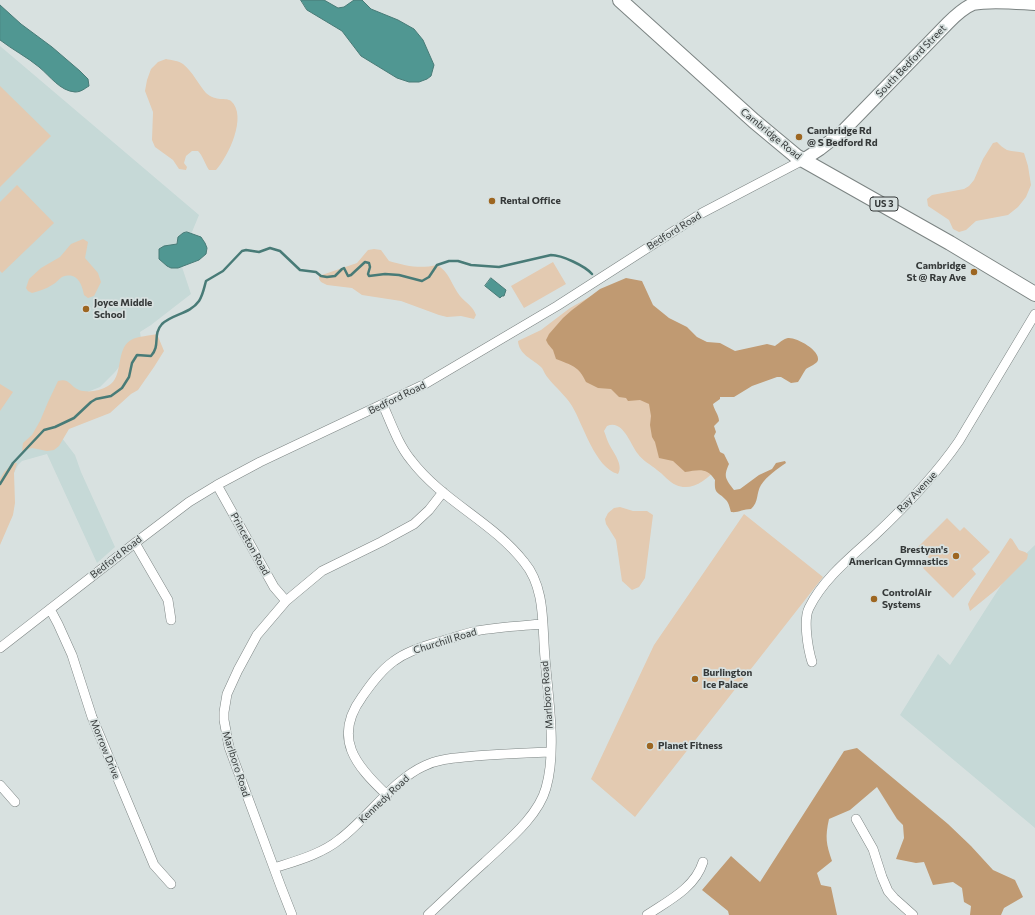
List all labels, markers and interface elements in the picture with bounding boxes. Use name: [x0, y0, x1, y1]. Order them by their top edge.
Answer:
street label: South Bedford Street: [873, 22, 949, 100]
street label: Cambridge Road: [738, 106, 804, 162]
place label: Cambridge Rd @ S Bedford Rd: [807, 125, 878, 148]
marker: Cambridge Rd @ S Bedford Rd: [794, 132, 804, 142]
place label: Rental Office: [500, 195, 561, 207]
marker: Rental Office: [487, 196, 497, 206]
road number: US 3: [870, 197, 898, 211]
street label: Bedford Road: [645, 209, 703, 253]
place label: Cambridge St @ Ray Ave: [907, 260, 966, 284]
marker: Cambridge St @ Ray Ave: [969, 267, 979, 277]
place label: Joyce Middle School: [94, 297, 152, 320]
marker: Joyce Middle School: [81, 304, 91, 314]
street label: Bedford Road: [366, 379, 428, 417]
street label: Ray Avenue: [895, 469, 939, 515]
street label: Princeton Road: [228, 511, 272, 577]
street label: Bedford Road: [88, 533, 144, 581]
place label: Brestyan's American Gymnastics: [849, 544, 948, 568]
marker: Brestyan's American Gymnastics: [951, 551, 961, 561]
place label: ControlAir Systems: [882, 587, 932, 610]
marker: ControlAir Systems: [869, 594, 879, 604]
street label: Churchill Road: [412, 626, 478, 656]
street label: Marlboro Road: [539, 661, 555, 729]
place label: Burlington Ice Palace: [703, 667, 752, 690]
marker: Burlington Ice Palace: [690, 674, 700, 684]
street label: Morrow Drive: [88, 717, 122, 781]
street label: Marlboro Road: [220, 730, 252, 798]
place label: Planet Fitness: [658, 740, 723, 752]
marker: Planet Fitness: [645, 741, 655, 751]
street label: Kennedy Road: [356, 773, 412, 825]

